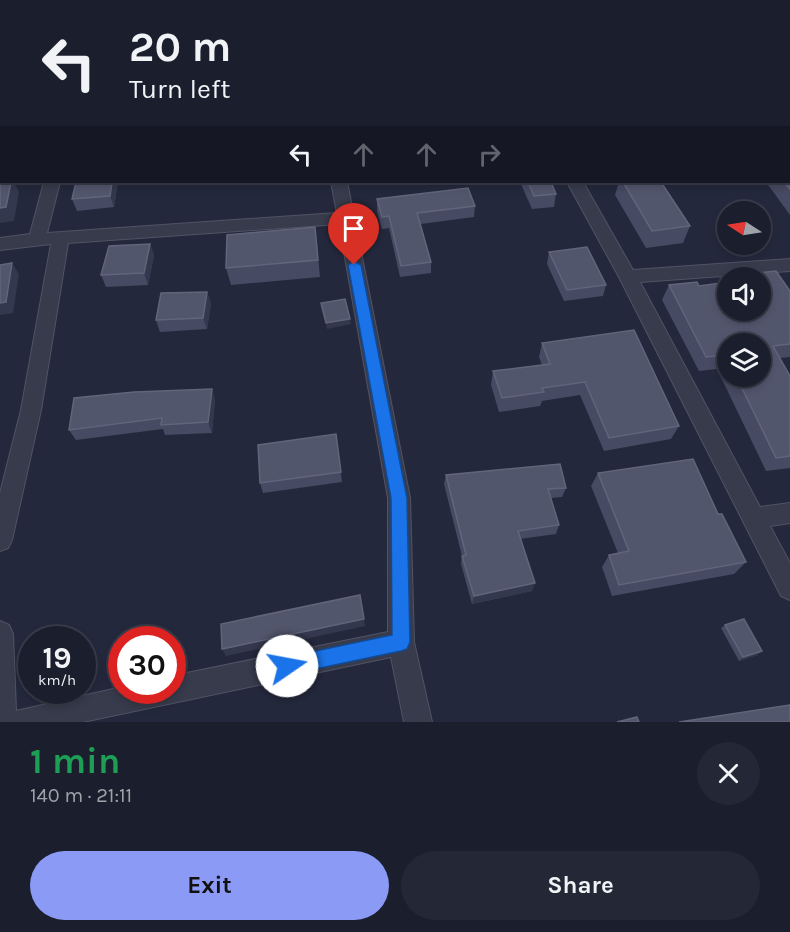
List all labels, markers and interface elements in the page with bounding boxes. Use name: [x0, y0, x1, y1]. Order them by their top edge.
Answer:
text: 20 m: [129, 22, 231, 72]
icon: left: [30, 24, 108, 102]
text: Turn left: [129, 73, 230, 105]
icon: left: [284, 138, 317, 171]
icon: ahead: [347, 138, 380, 171]
icon: ahead: [410, 138, 443, 171]
icon: right: [473, 138, 506, 171]
north arrow: [717, 201, 771, 255]
map controls: [717, 201, 771, 387]
pin: [328, 203, 379, 265]
icon: arrive: [337, 212, 370, 245]
button: sound: [717, 267, 771, 321]
button: layers: [717, 333, 771, 387]
speed limit sign: 30: [108, 626, 186, 704]
position arrow: [255, 634, 319, 698]
text: 19: [42, 640, 71, 676]
text: km/h: [38, 671, 76, 689]
text: 1 min: [30, 740, 120, 782]
button: close: [697, 742, 760, 805]
text: 140 m · 21:11: [30, 784, 132, 807]
button: Exit: [30, 851, 389, 920]
button: Share: [401, 851, 760, 920]

